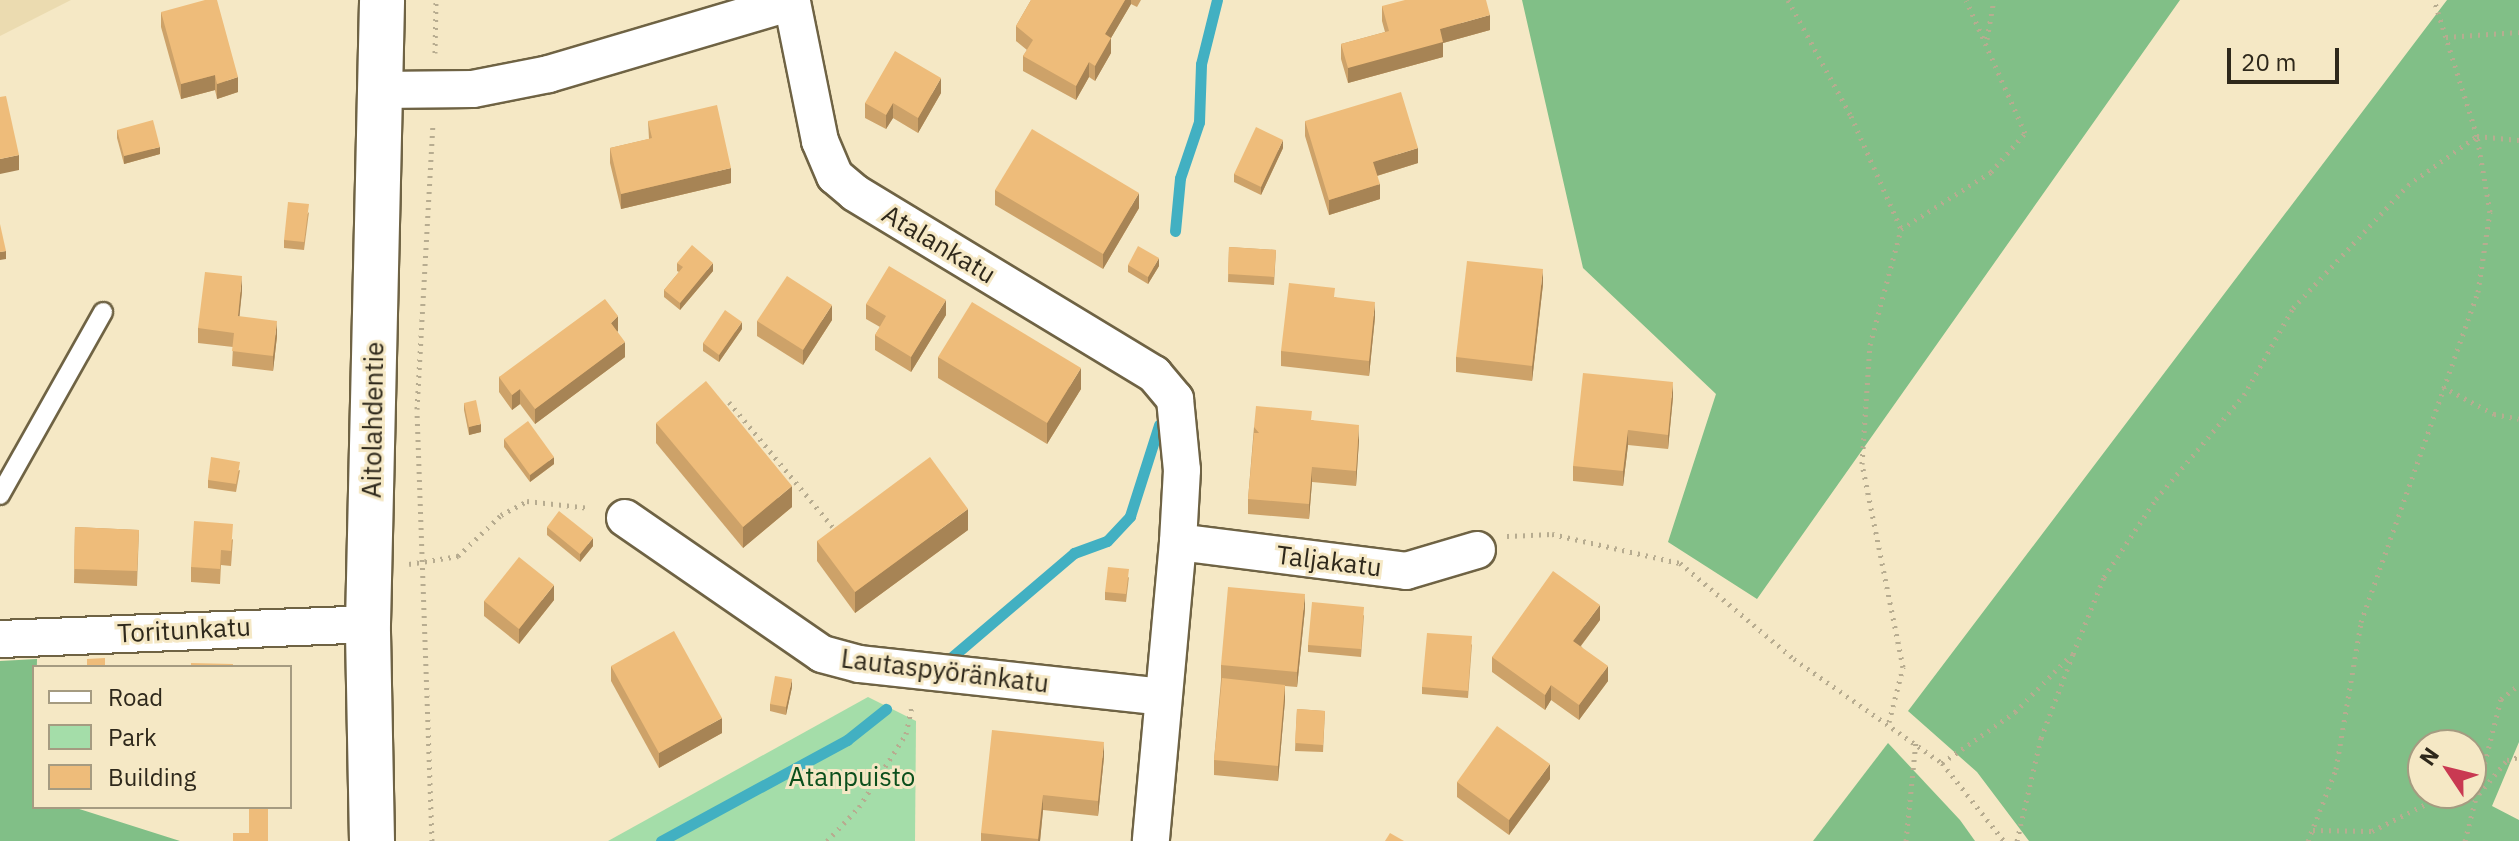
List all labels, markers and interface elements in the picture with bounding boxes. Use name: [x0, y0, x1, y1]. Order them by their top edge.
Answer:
scale bar: [2231, 32, 2343, 82]
text: 20 m: [2241, 46, 2296, 78]
street label: Atalankatu: [877, 198, 1001, 290]
street label: Aitolahdentie: [356, 341, 390, 499]
street label: Taljakatu: [1275, 539, 1383, 583]
street label: Toritunkatu: [116, 611, 252, 649]
street label: Lautaspyöränkatu: [839, 643, 1051, 699]
legend: [32, 665, 292, 809]
text: Road: [108, 681, 163, 713]
text: Park: [108, 721, 157, 753]
north arrow: [2407, 729, 2487, 809]
text: N: [2412, 741, 2445, 771]
text: Building: [108, 761, 196, 793]
park label: Atanpuisto: [789, 761, 915, 793]

